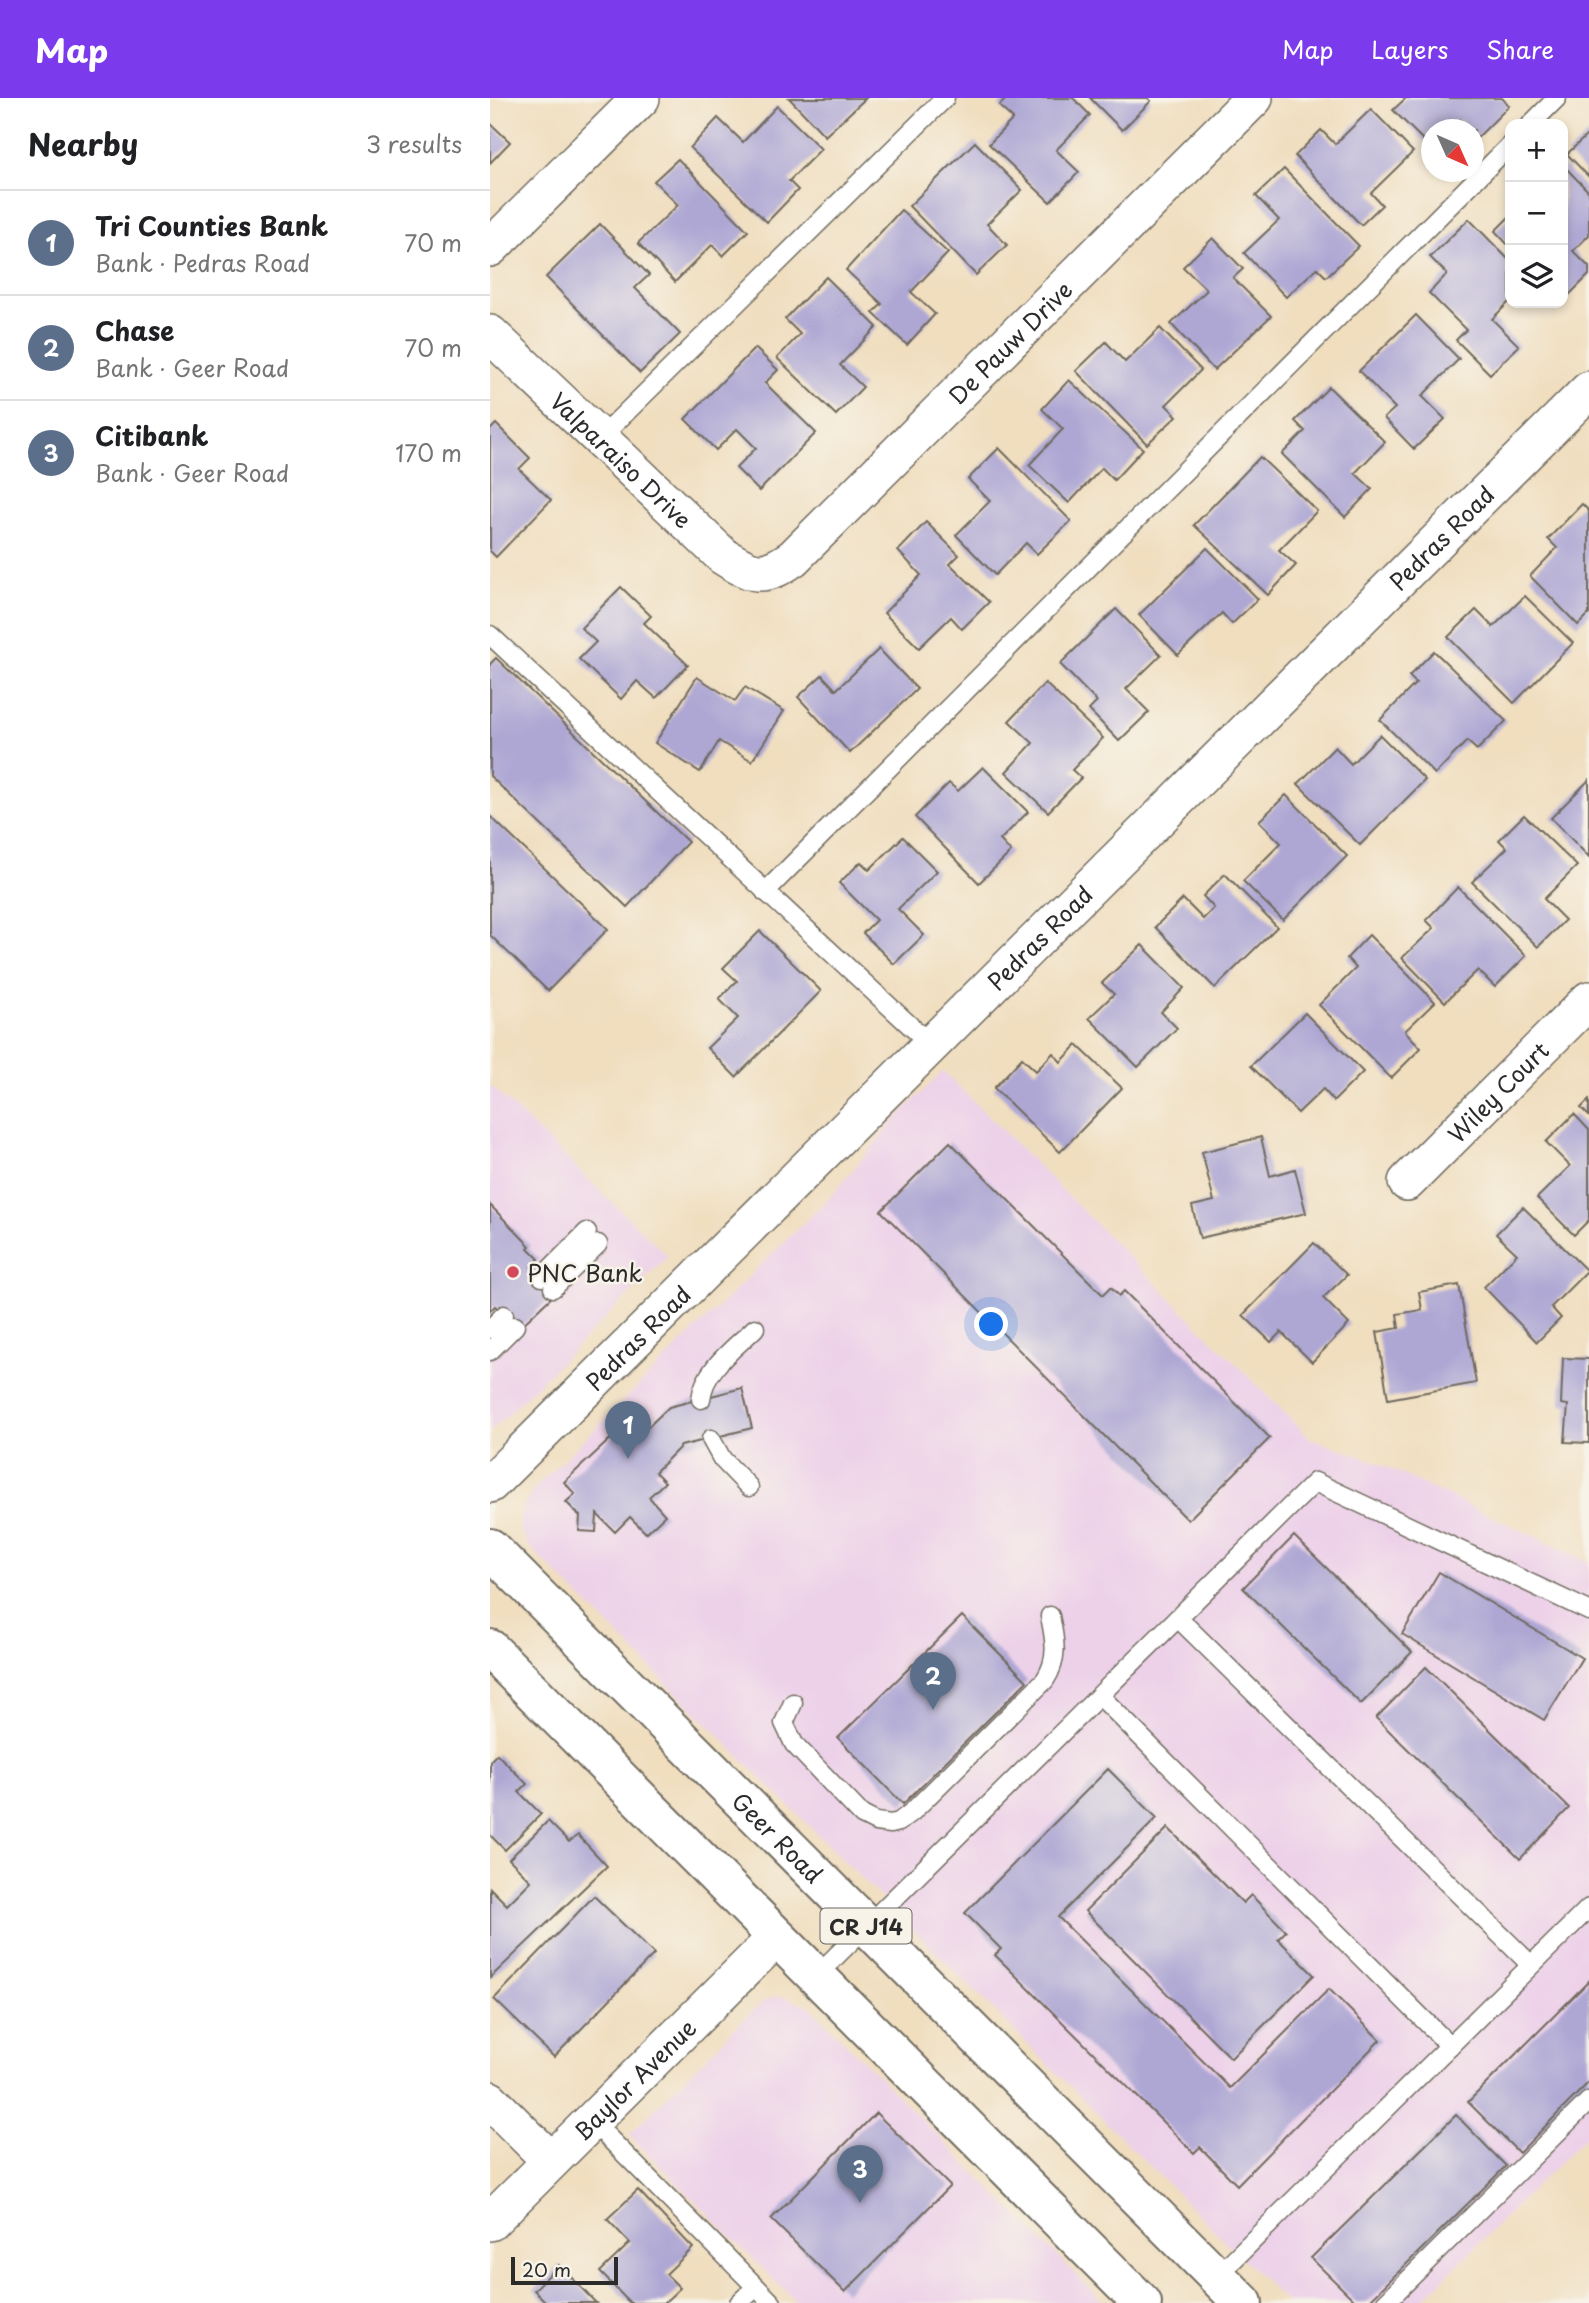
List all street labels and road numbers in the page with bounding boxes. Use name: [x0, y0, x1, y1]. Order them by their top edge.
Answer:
street label: De Pauw Drive: [940, 272, 1079, 412]
street label: Valparaiso Drive: [543, 383, 700, 536]
street label: Pedras Road: [1380, 477, 1502, 598]
street label: Pedras Road: [979, 877, 1100, 998]
street label: Wiley Court: [1439, 1033, 1556, 1150]
street label: Pedras Road: [577, 1277, 698, 1398]
street label: Geer Road: [725, 1783, 832, 1890]
road number: CR J14: [820, 1909, 912, 1944]
street label: Baylor Avenue: [565, 2010, 703, 2148]

